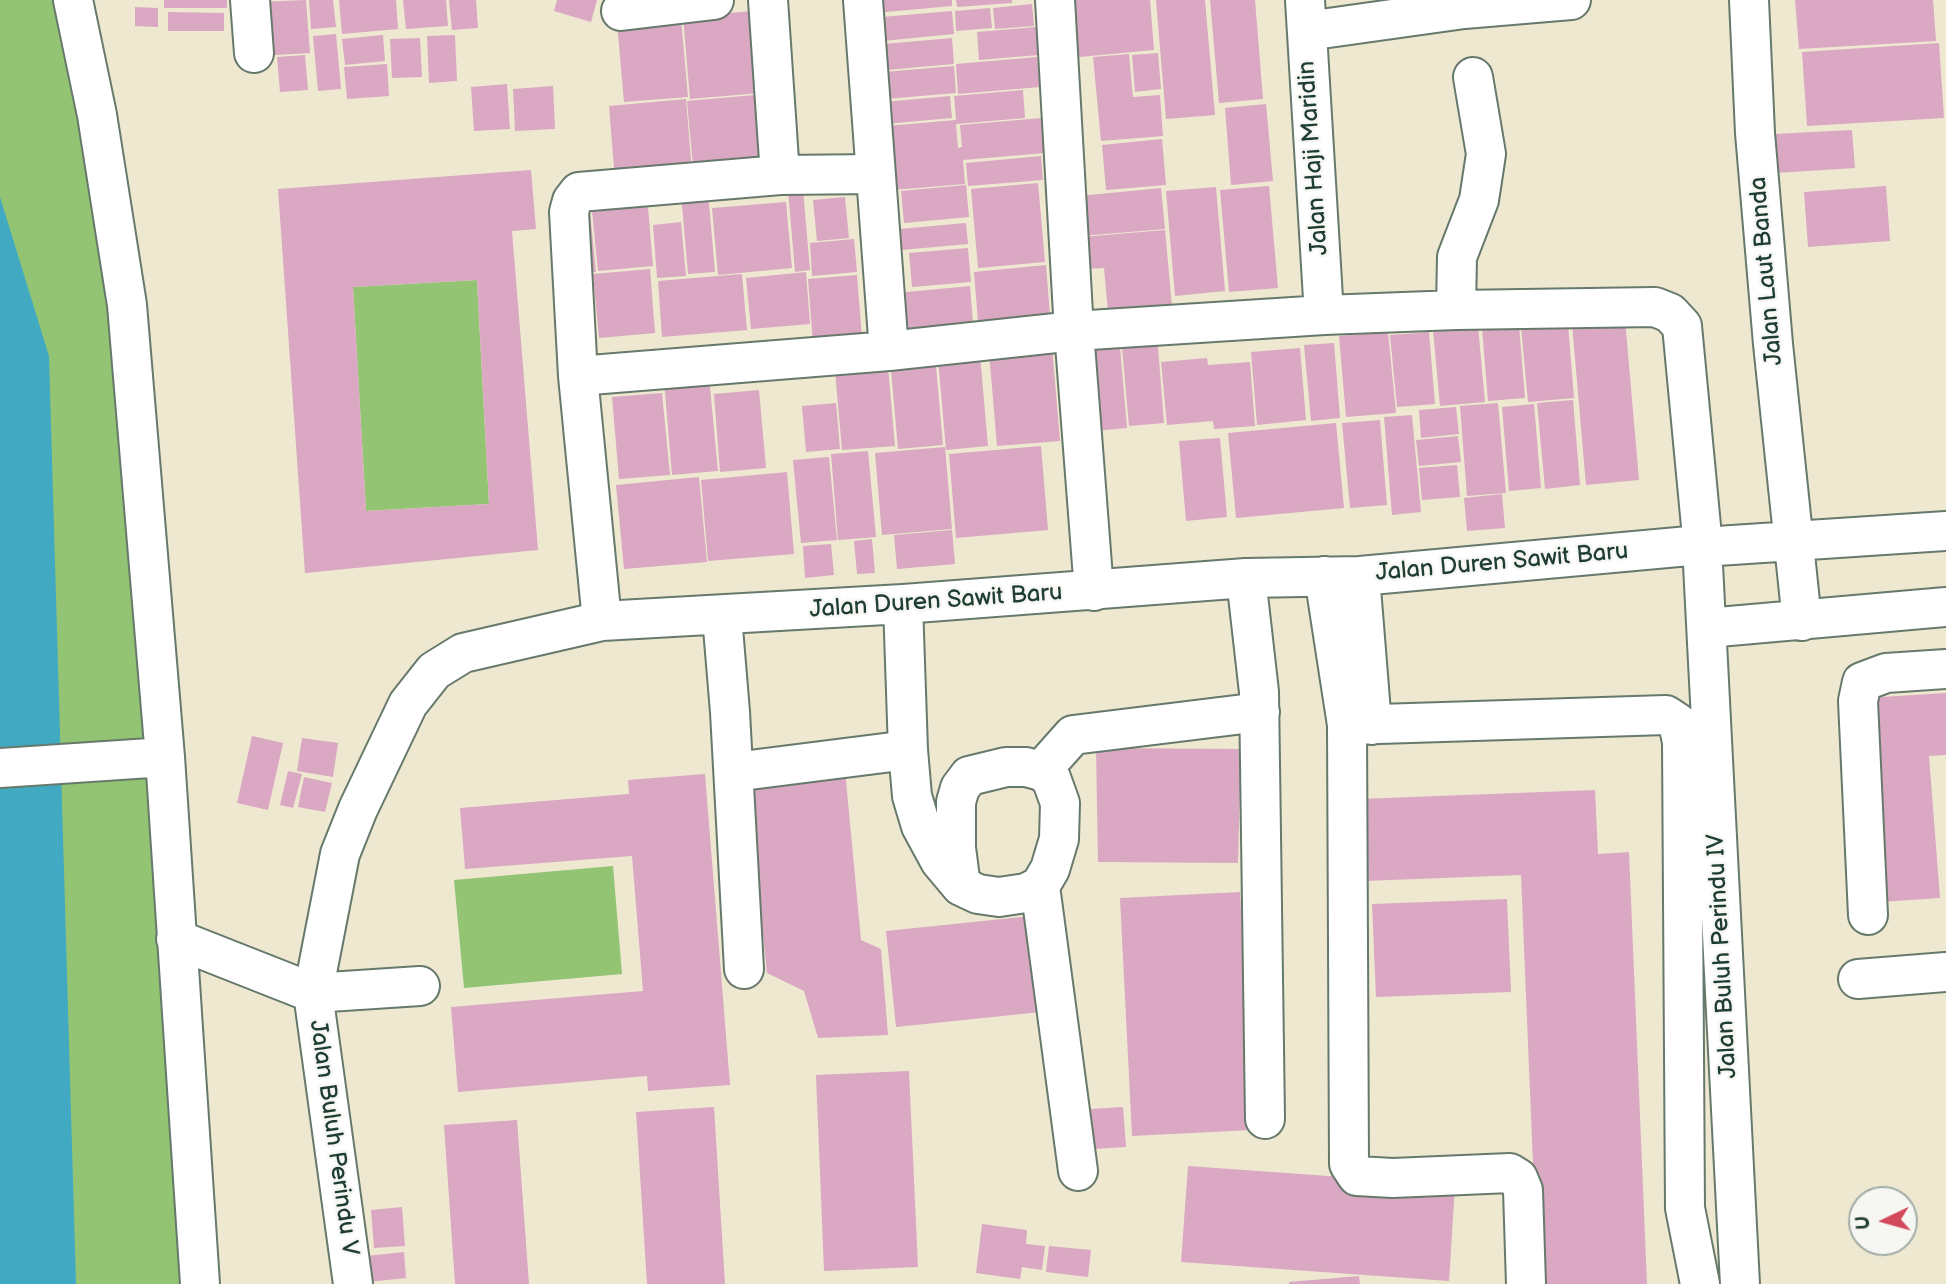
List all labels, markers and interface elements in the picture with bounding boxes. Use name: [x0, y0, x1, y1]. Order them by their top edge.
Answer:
street label: Jalan Haji Maridin: [1293, 60, 1335, 256]
street label: Jalan Laut Banda: [1744, 176, 1790, 366]
street label: Jalan Duren Sawit Baru: [1375, 538, 1629, 588]
street label: Jalan Duren Sawit Baru: [809, 579, 1063, 625]
street label: Jalan Buluh Perindu IV: [1702, 833, 1744, 1079]
street label: Jalan Buluh Perindu V: [302, 1018, 364, 1258]
north arrow: [1848, 1186, 1918, 1256]
text: U: [1852, 1215, 1876, 1230]

